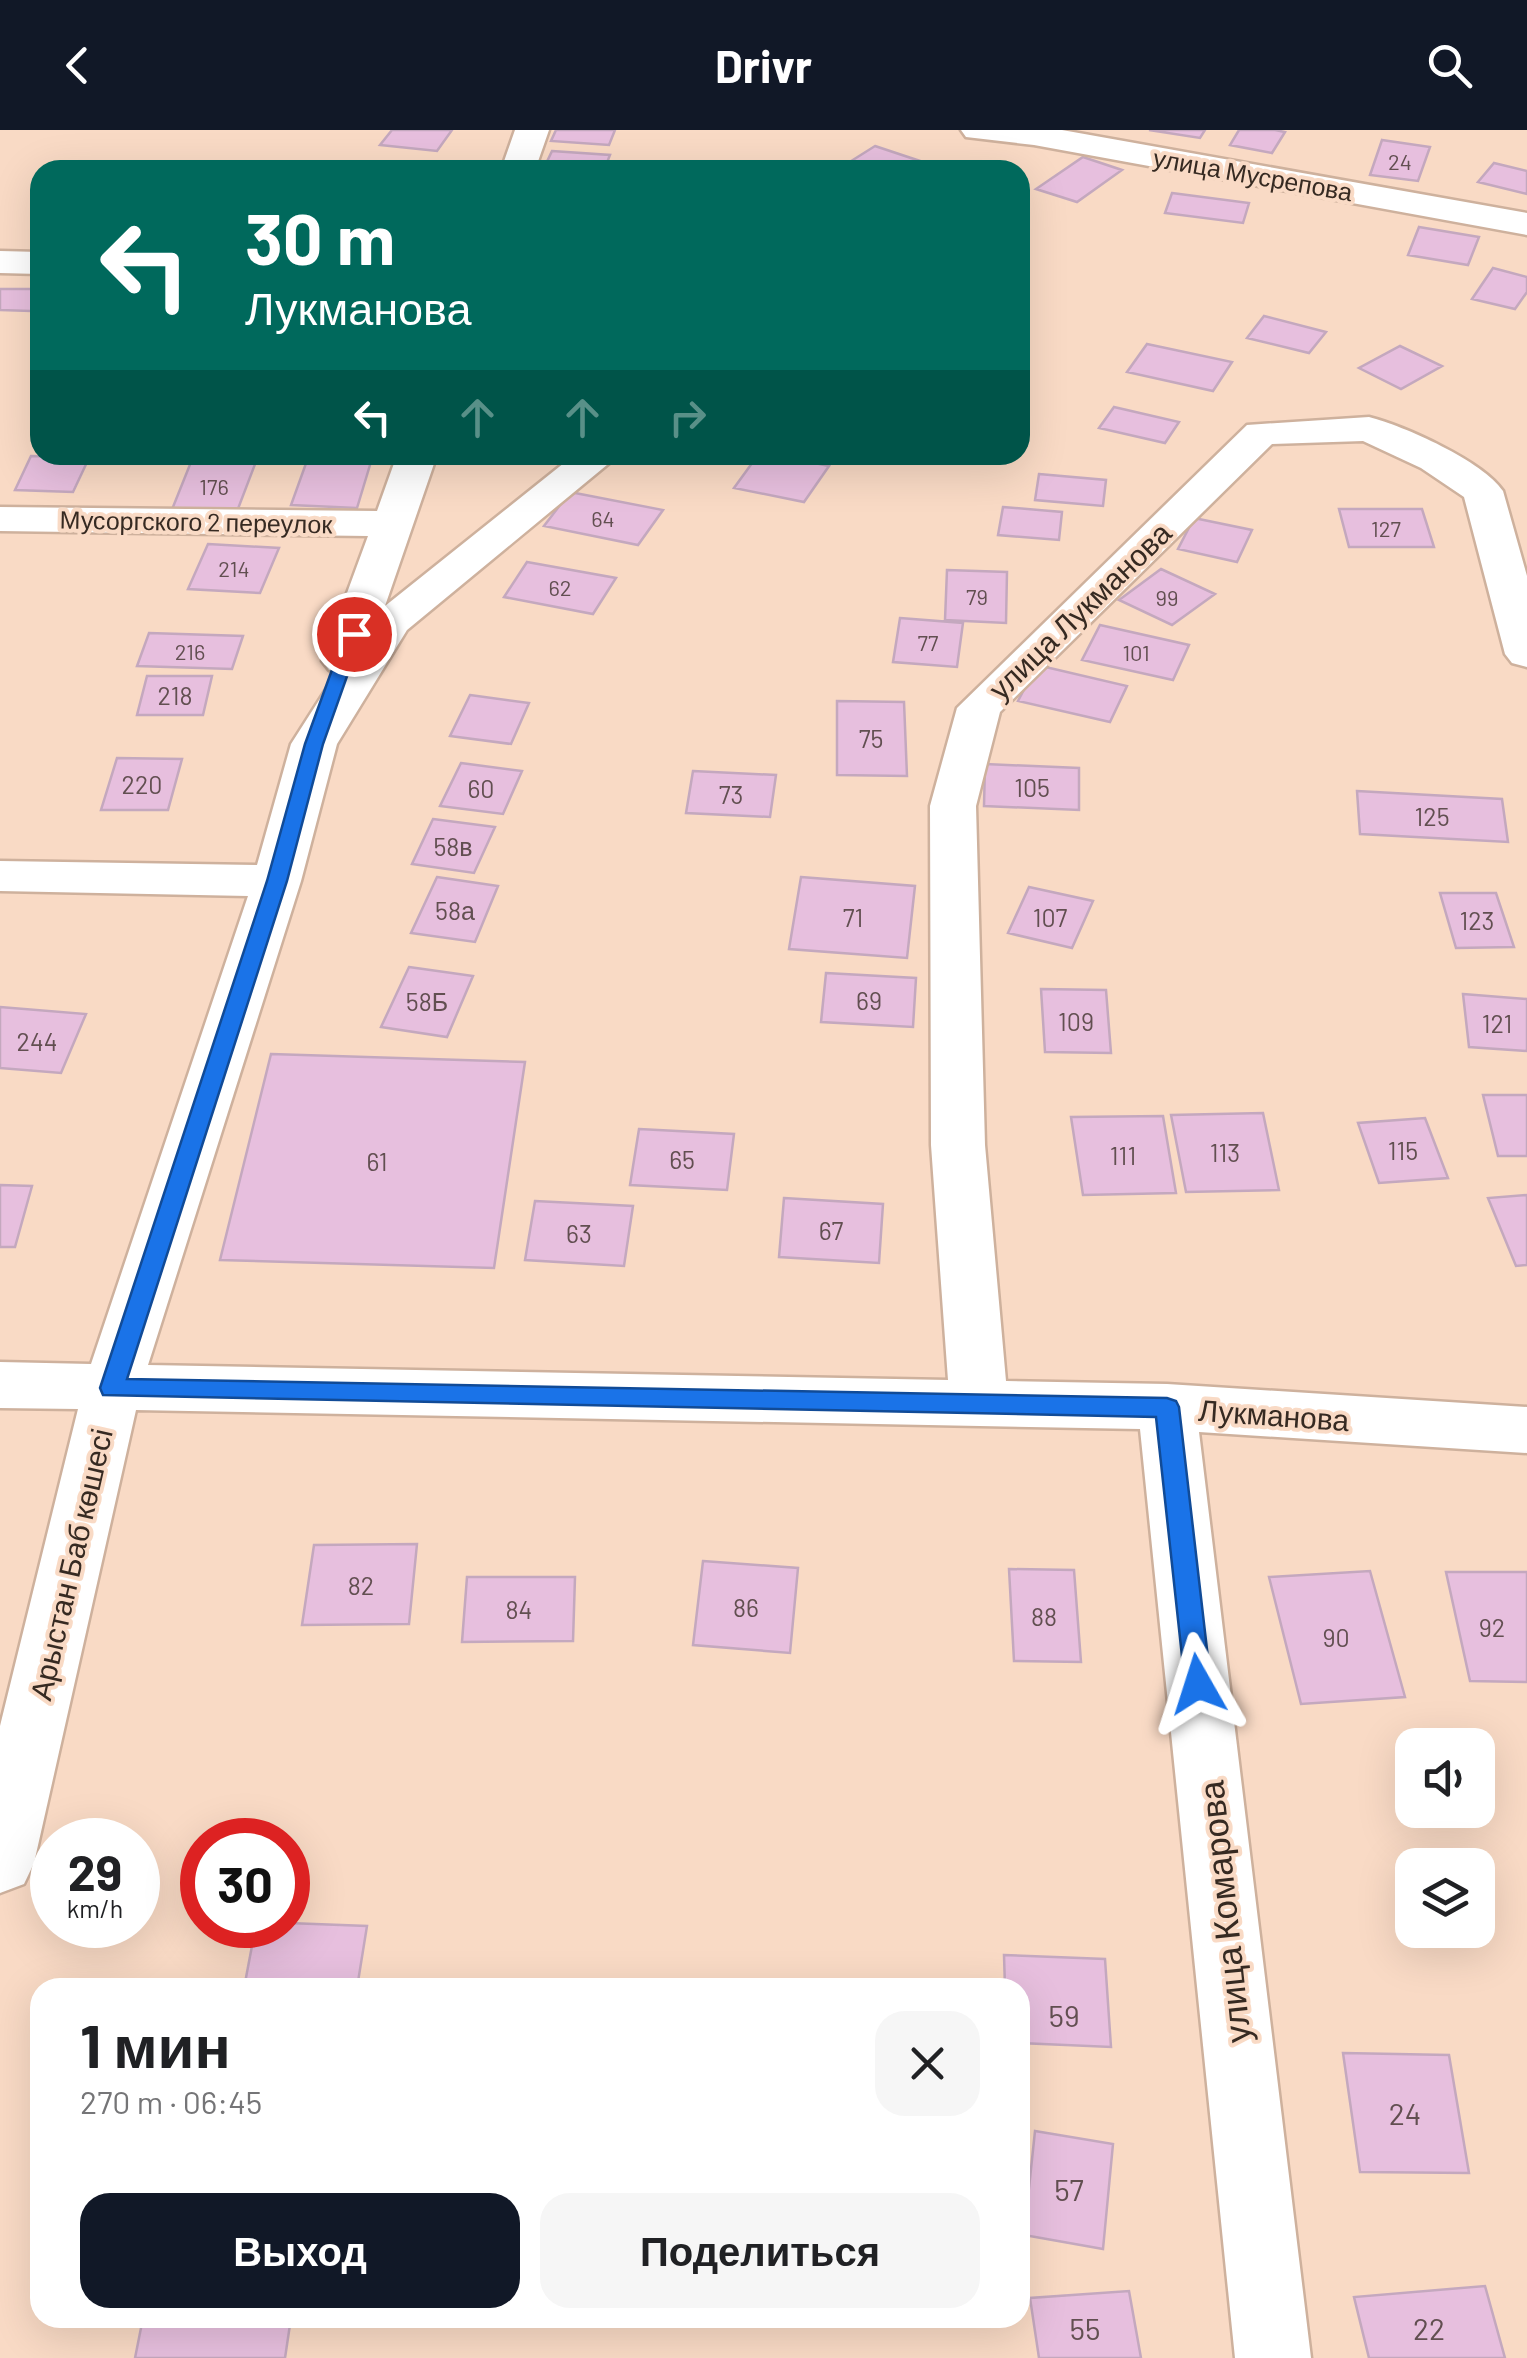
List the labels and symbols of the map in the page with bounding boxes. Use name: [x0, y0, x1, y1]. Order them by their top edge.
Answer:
street label: улица Мусрепова: [1151, 142, 1355, 206]
house number: 24: [1388, 148, 1412, 174]
house number: 176: [199, 473, 229, 499]
street label: Мусоргского 2 переулок: [59, 504, 334, 538]
house number: 64: [591, 505, 615, 531]
street label: улица Лукманова: [980, 514, 1178, 706]
house number: 127: [1371, 515, 1401, 541]
house number: 214: [218, 555, 250, 581]
house number: 62: [548, 574, 572, 600]
house number: 79: [966, 583, 988, 609]
house number: 99: [1156, 584, 1178, 610]
pin: [312, 592, 397, 677]
house number: 77: [918, 629, 938, 655]
house number: 216: [175, 638, 205, 664]
house number: 101: [1122, 639, 1150, 665]
house number: 218: [158, 680, 192, 710]
house number: 75: [859, 723, 883, 753]
house number: 220: [122, 769, 162, 799]
house number: 105: [1014, 772, 1050, 802]
house number: 60: [467, 773, 495, 803]
house number: 73: [719, 779, 743, 809]
house number: 125: [1414, 801, 1450, 831]
house number: 58в: [433, 831, 473, 861]
house number: 58а: [435, 895, 475, 925]
house number: 71: [843, 902, 863, 932]
house number: 107: [1033, 902, 1068, 932]
house number: 123: [1460, 905, 1494, 935]
house number: 69: [856, 985, 882, 1015]
house number: 58Б: [406, 986, 448, 1016]
house number: 109: [1058, 1006, 1094, 1036]
house number: 121: [1482, 1008, 1512, 1038]
house number: 244: [17, 1026, 57, 1056]
house number: 115: [1388, 1135, 1418, 1165]
house number: 113: [1210, 1137, 1240, 1167]
house number: 111: [1110, 1140, 1136, 1170]
house number: 65: [669, 1144, 695, 1174]
house number: 61: [366, 1146, 388, 1176]
house number: 67: [819, 1215, 844, 1245]
house number: 63: [566, 1218, 592, 1248]
street label: Лукманова: [1197, 1391, 1351, 1437]
street label: Арыстан Баб көшесі: [21, 1425, 119, 1703]
house number: 82: [348, 1570, 374, 1600]
house number: 86: [733, 1592, 759, 1622]
house number: 84: [506, 1594, 532, 1624]
house number: 88: [1031, 1601, 1057, 1631]
house number: 92: [1479, 1612, 1505, 1642]
house number: 90: [1322, 1622, 1350, 1652]
position arrow: [1146, 1632, 1250, 1736]
street label: улица Комарова: [1188, 1778, 1258, 2045]
speed limit sign: 30: [180, 1818, 310, 1948]
house number: 59: [1048, 1997, 1080, 2033]
house number: 24: [1389, 2095, 1421, 2131]
house number: 57: [1054, 2171, 1084, 2207]
house number: 55: [1070, 2310, 1100, 2346]
house number: 22: [1413, 2310, 1445, 2346]

